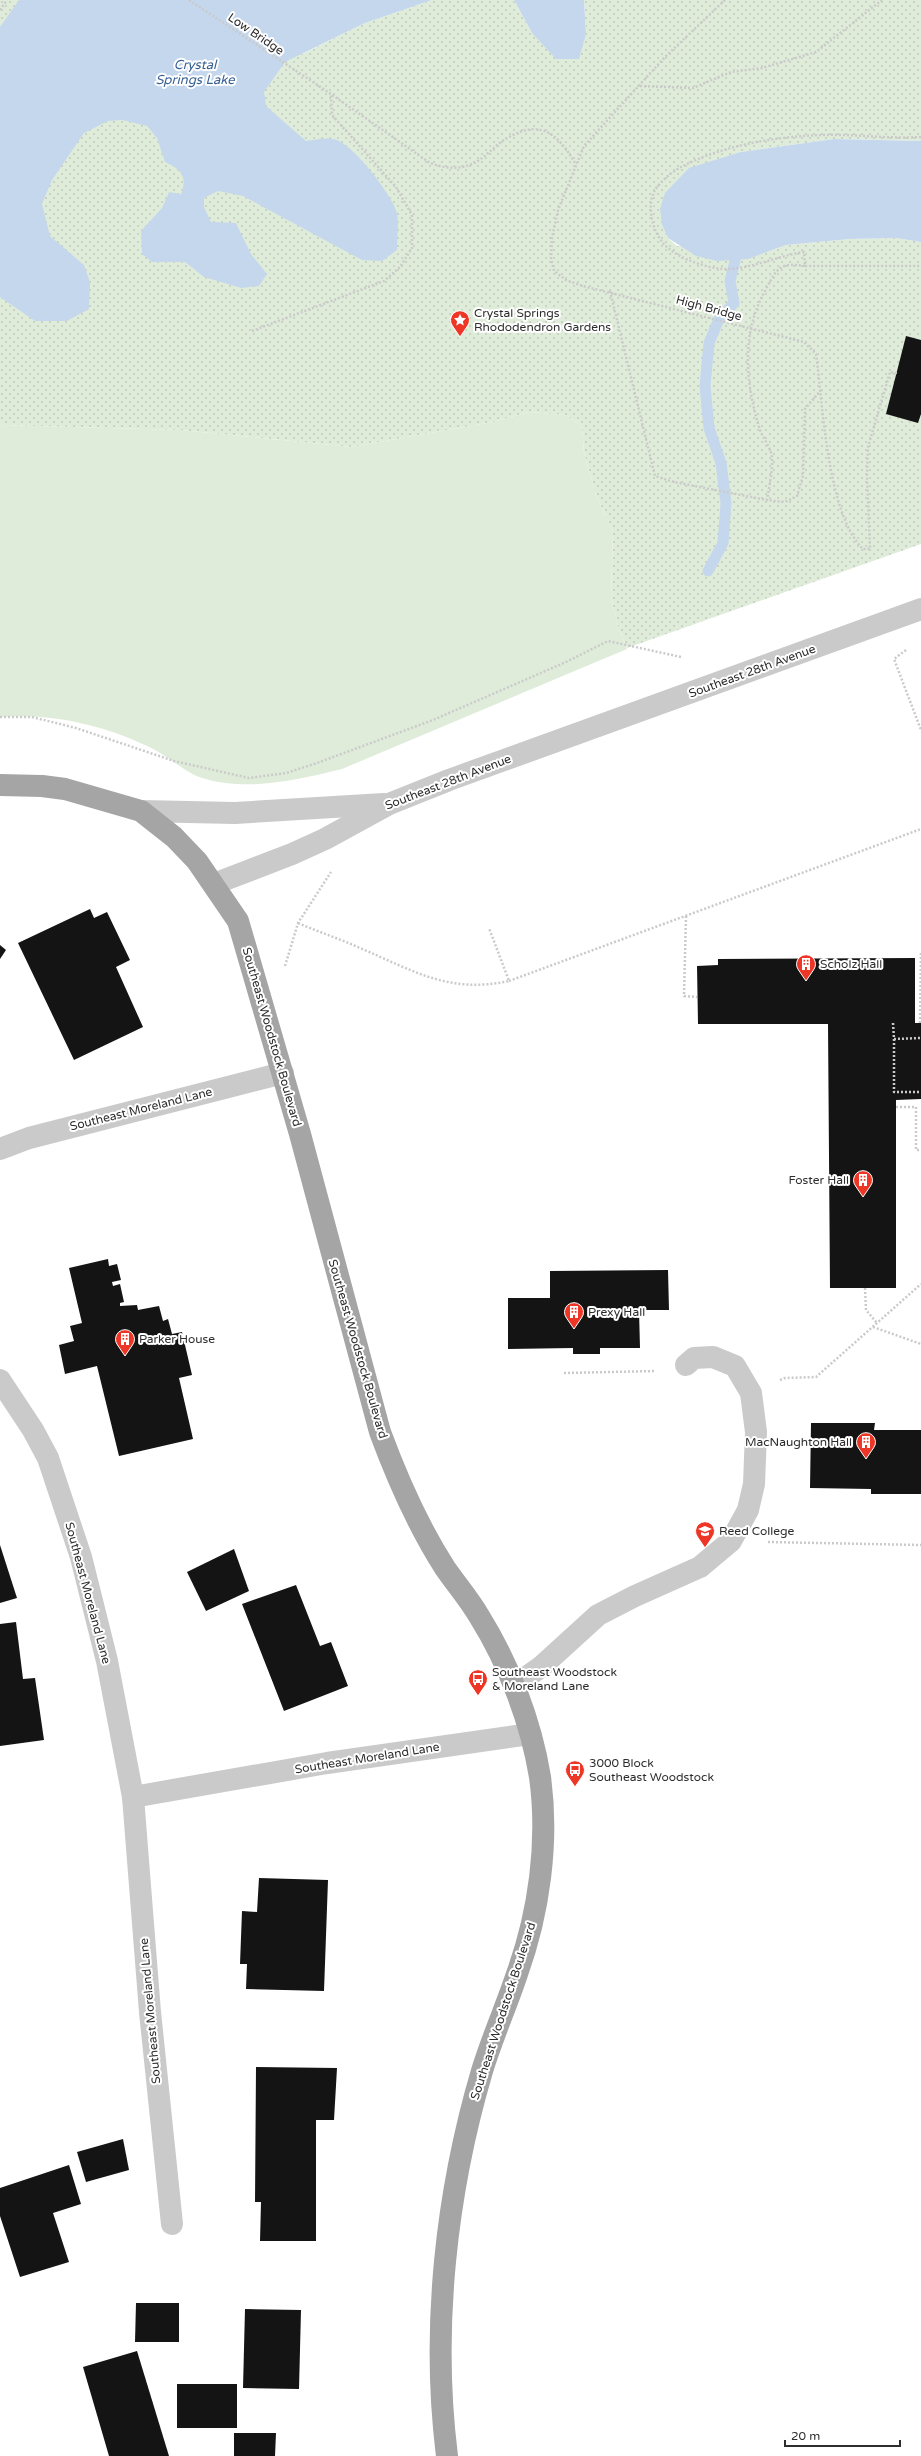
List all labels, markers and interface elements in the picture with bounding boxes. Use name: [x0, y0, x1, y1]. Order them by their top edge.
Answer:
street label: Low Bridge: [225, 10, 287, 58]
water label: Crystal Springs Lake: [155, 57, 235, 88]
street label: High Bridge: [674, 292, 744, 324]
place label: Crystal Springs Rhododendron Gardens: [474, 306, 611, 334]
place icon: Crystal Springs Rhododendron Gardens: [449, 309, 471, 337]
street label: Southeast 28th Avenue: [687, 641, 817, 700]
street label: Southeast 28th Avenue: [383, 751, 513, 813]
street label: Southeast Woodstock Boulevard: [240, 946, 304, 1128]
building icon: Scholz Hall: [795, 953, 817, 981]
place label: Scholz Hall: [820, 957, 882, 971]
street label: Southeast Moreland Lane: [68, 1084, 214, 1133]
building icon: Foster Hall: [852, 1169, 874, 1197]
place label: Foster Hall: [788, 1173, 849, 1187]
street label: Southeast Woodstock Boulevard: [326, 1258, 390, 1440]
building icon: Prexy Hall: [563, 1301, 585, 1329]
place label: Prexy Hall: [588, 1305, 645, 1319]
building icon: Parker House: [114, 1328, 136, 1356]
place label: Parker House: [139, 1332, 215, 1346]
building icon: MacNaughton Hall: [855, 1431, 877, 1459]
place label: MacNaughton Hall: [745, 1435, 852, 1449]
school or university icon: Reed College: [694, 1520, 716, 1548]
street label: Southeast Moreland Lane: [62, 1521, 114, 1666]
place label: Reed College: [719, 1524, 795, 1538]
place label: Southeast Woodstock & Moreland Lane: [492, 1665, 618, 1693]
bus stop icon: Southeast Woodstock & Moreland Lane: [467, 1668, 489, 1696]
street label: Southeast Moreland Lane: [294, 1740, 441, 1776]
place label: 3000 Block Southeast Woodstock: [589, 1756, 715, 1784]
bus stop icon: 3000 Block Southeast Woodstock: [564, 1759, 586, 1787]
street label: Southeast Woodstock Boulevard: [468, 1921, 538, 2101]
street label: Southeast Moreland Lane: [137, 1937, 163, 2084]
scale bar: [785, 2422, 900, 2448]
text: 20 m: [791, 2429, 820, 2443]

